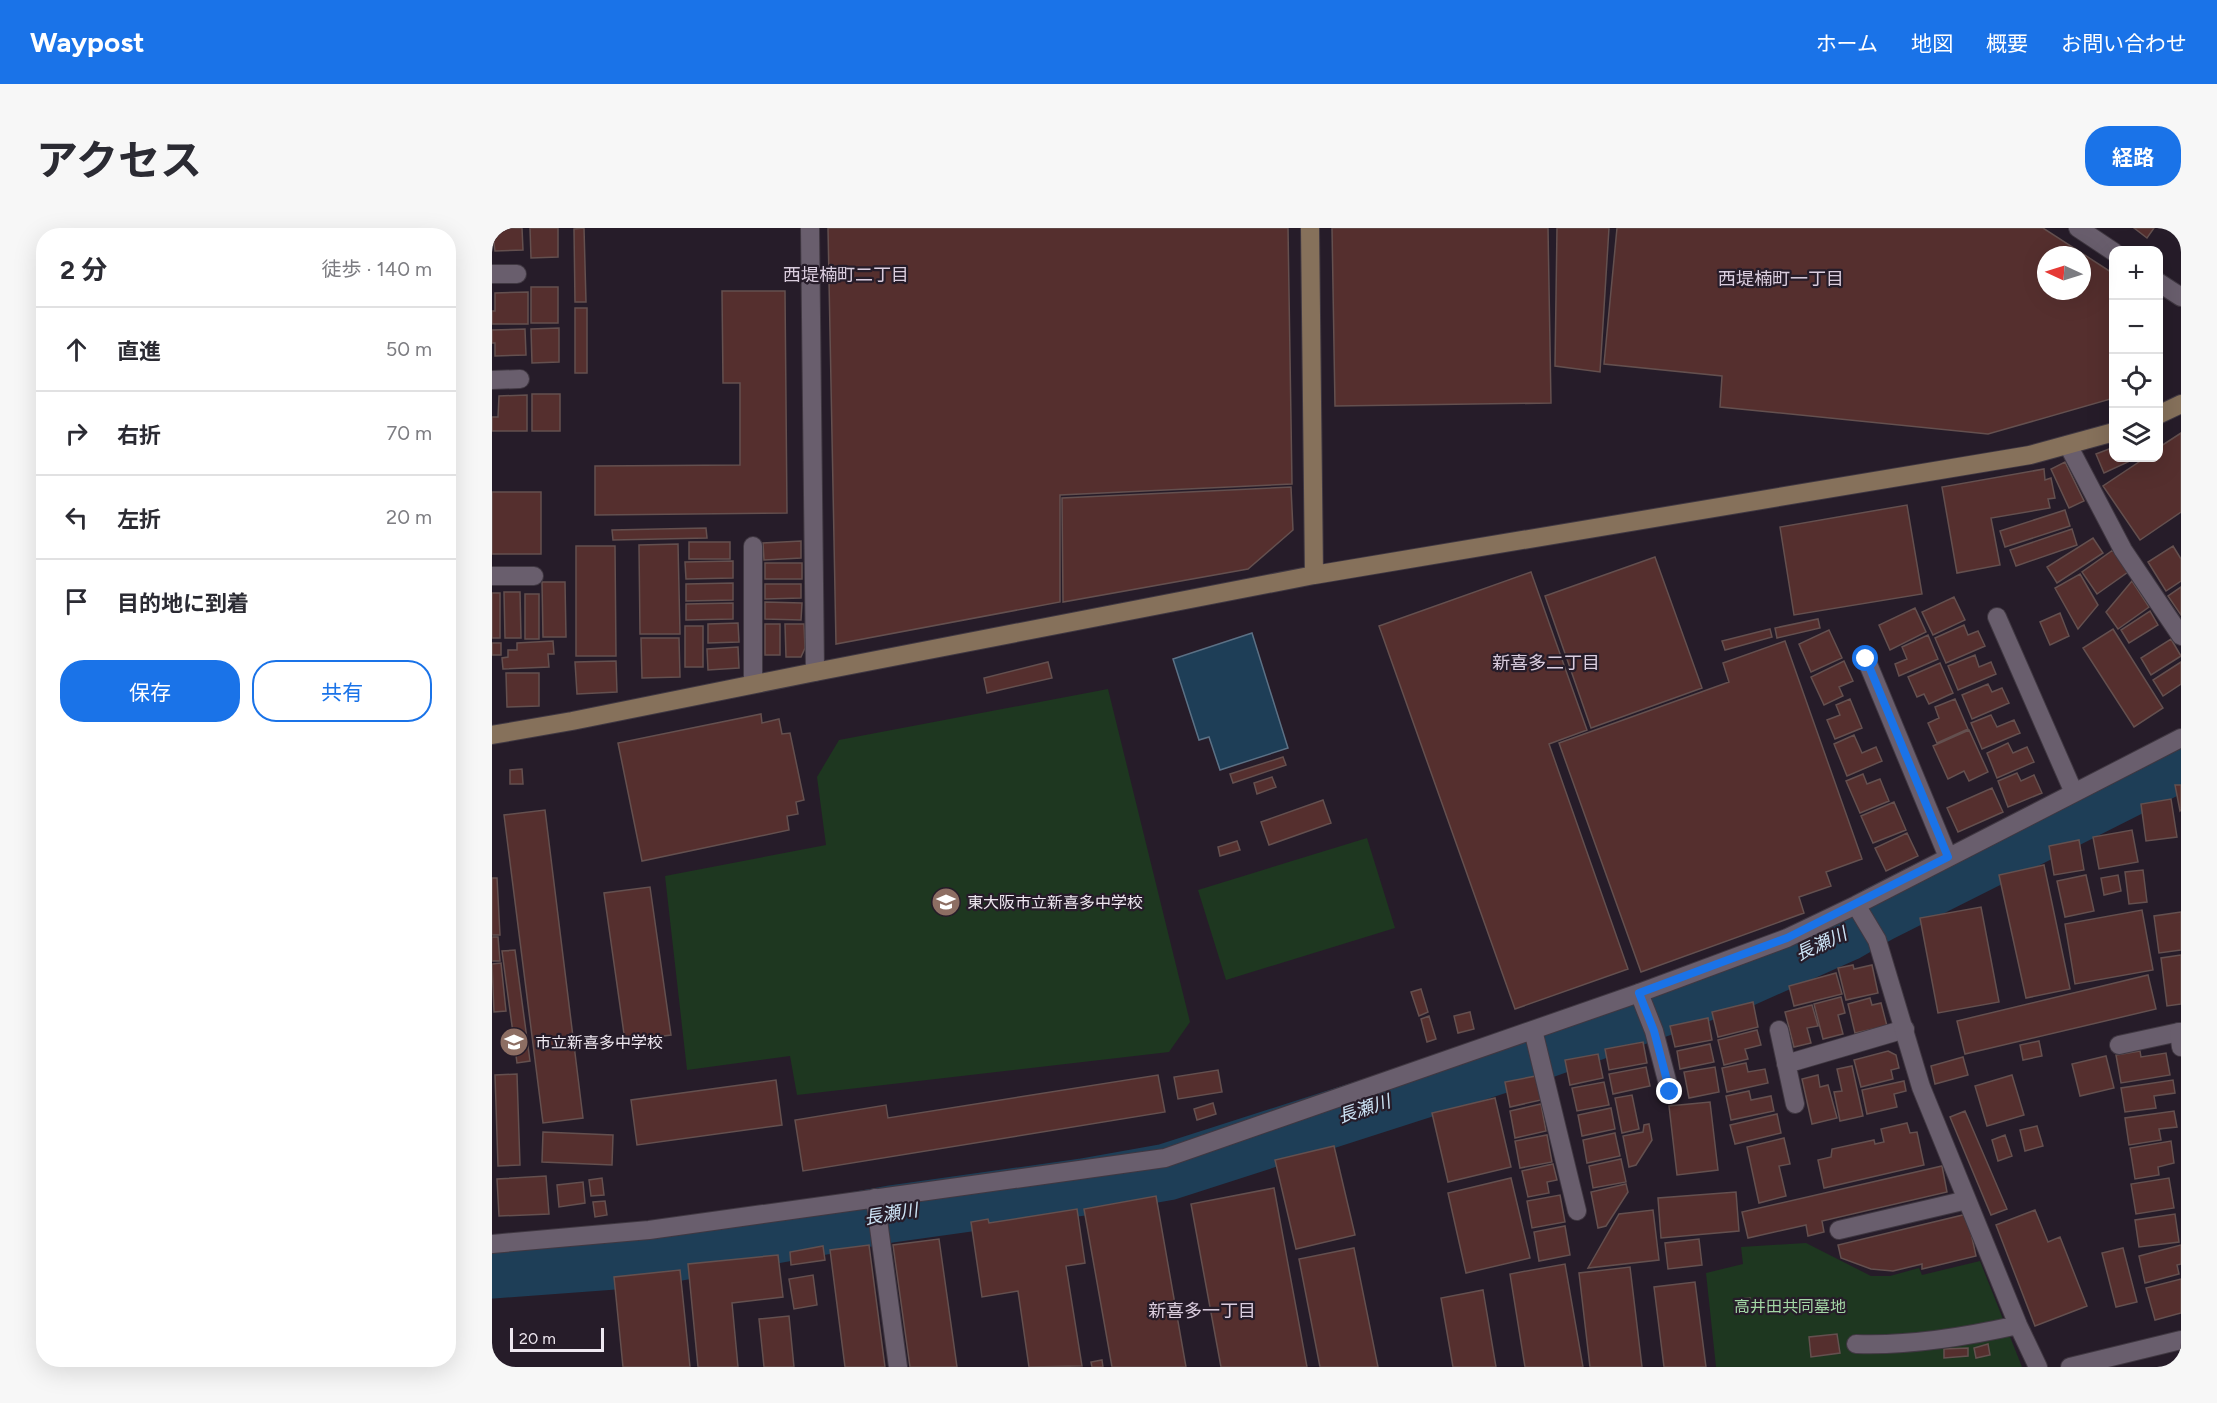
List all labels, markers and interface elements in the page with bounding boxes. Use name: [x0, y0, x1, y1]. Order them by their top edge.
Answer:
text: Waypost: [30, 25, 144, 59]
text: ホーム: [1816, 31, 1878, 56]
text: 地図: [1911, 31, 1953, 56]
text: 概要: [1986, 31, 2028, 56]
text: お問い合わせ: [2061, 31, 2187, 56]
button: 経路: [2085, 126, 2181, 186]
text: アクセス: [36, 135, 202, 186]
north arrow: [2037, 246, 2091, 300]
map controls: [2109, 246, 2163, 462]
button: +: [2109, 246, 2163, 300]
text: 2 分: [60, 254, 107, 286]
text: 徒歩 · 140 m: [322, 257, 432, 281]
district label: 西堤楠町二丁目: [783, 264, 909, 286]
district label: 西堤楠町一丁目: [1718, 268, 1844, 290]
button: −: [2109, 300, 2163, 354]
icon: ahead: [60, 333, 93, 366]
text: 50 m: [386, 337, 432, 361]
text: 直進: [117, 338, 161, 365]
button: locate: [2109, 354, 2163, 408]
button: layers: [2109, 408, 2163, 462]
icon: right: [60, 417, 93, 450]
text: 70 m: [386, 421, 432, 445]
text: 右折: [117, 422, 161, 449]
icon: left: [60, 501, 93, 534]
text: 20 m: [386, 505, 432, 529]
text: 左折: [117, 506, 161, 533]
icon: arrive: [60, 585, 93, 618]
text: 目的地に到着: [117, 590, 249, 617]
route start: [1852, 645, 1878, 671]
district label: 新喜多二丁目: [1492, 652, 1600, 674]
button: 保存: [60, 660, 240, 722]
button: 共有: [252, 660, 432, 722]
school or university icon: 東大阪市立新喜多中学校: [930, 886, 962, 918]
place label: 東大阪市立新喜多中学校: [967, 893, 1143, 912]
water label: 長瀬川: [1792, 922, 1852, 965]
school or university icon: 市立新喜多中学校: [498, 1026, 530, 1058]
place label: 市立新喜多中学校: [535, 1033, 663, 1052]
route end: [1656, 1078, 1682, 1104]
water label: 長瀬川: [1335, 1090, 1395, 1128]
water label: 長瀬川: [863, 1199, 921, 1229]
park label: 高井田共同墓地: [1734, 1297, 1846, 1316]
district label: 新喜多一丁目: [1148, 1300, 1256, 1322]
scale bar: [510, 1325, 604, 1352]
text: 20 m: [519, 1329, 556, 1348]

